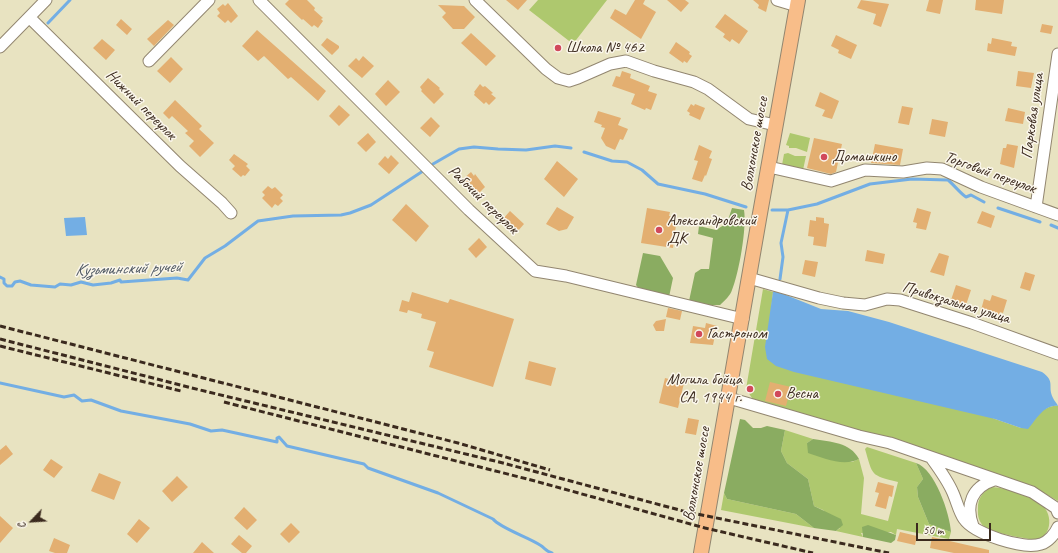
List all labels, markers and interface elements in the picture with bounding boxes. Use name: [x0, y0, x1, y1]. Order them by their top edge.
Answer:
place label: Школа № 462: [566, 38, 644, 58]
marker: Школа № 462: [553, 43, 563, 53]
street label: Нижний переулок: [102, 66, 180, 144]
street label: Парковая улица: [1018, 72, 1048, 160]
street label: Волхонское шоссе: [737, 95, 773, 193]
place label: Домашкино: [832, 147, 896, 167]
street label: Торговый переулок: [942, 148, 1038, 198]
marker: Домашкино: [819, 152, 829, 162]
street label: Рабочий переулок: [444, 162, 522, 238]
place label: Александровский ДК: [667, 211, 756, 249]
marker: Александровский ДК: [654, 225, 664, 235]
water label: Кузьминский ручей: [75, 257, 181, 281]
street label: Привокзальная улица: [900, 278, 1012, 328]
place label: Гастроном: [707, 324, 767, 344]
marker: Гастроном: [694, 329, 704, 339]
place label: Могила бойца СА, 1944 г.: [667, 370, 742, 408]
marker: Могила бойца СА, 1944 г.: [745, 384, 755, 394]
place label: Весна: [786, 384, 818, 404]
marker: Весна: [773, 389, 783, 399]
street label: Волхонское шоссе: [679, 425, 715, 523]
north arrow: [12, 501, 52, 541]
scale bar: [918, 515, 993, 541]
text: С: [14, 521, 29, 531]
text: 50 m: [923, 522, 943, 538]

